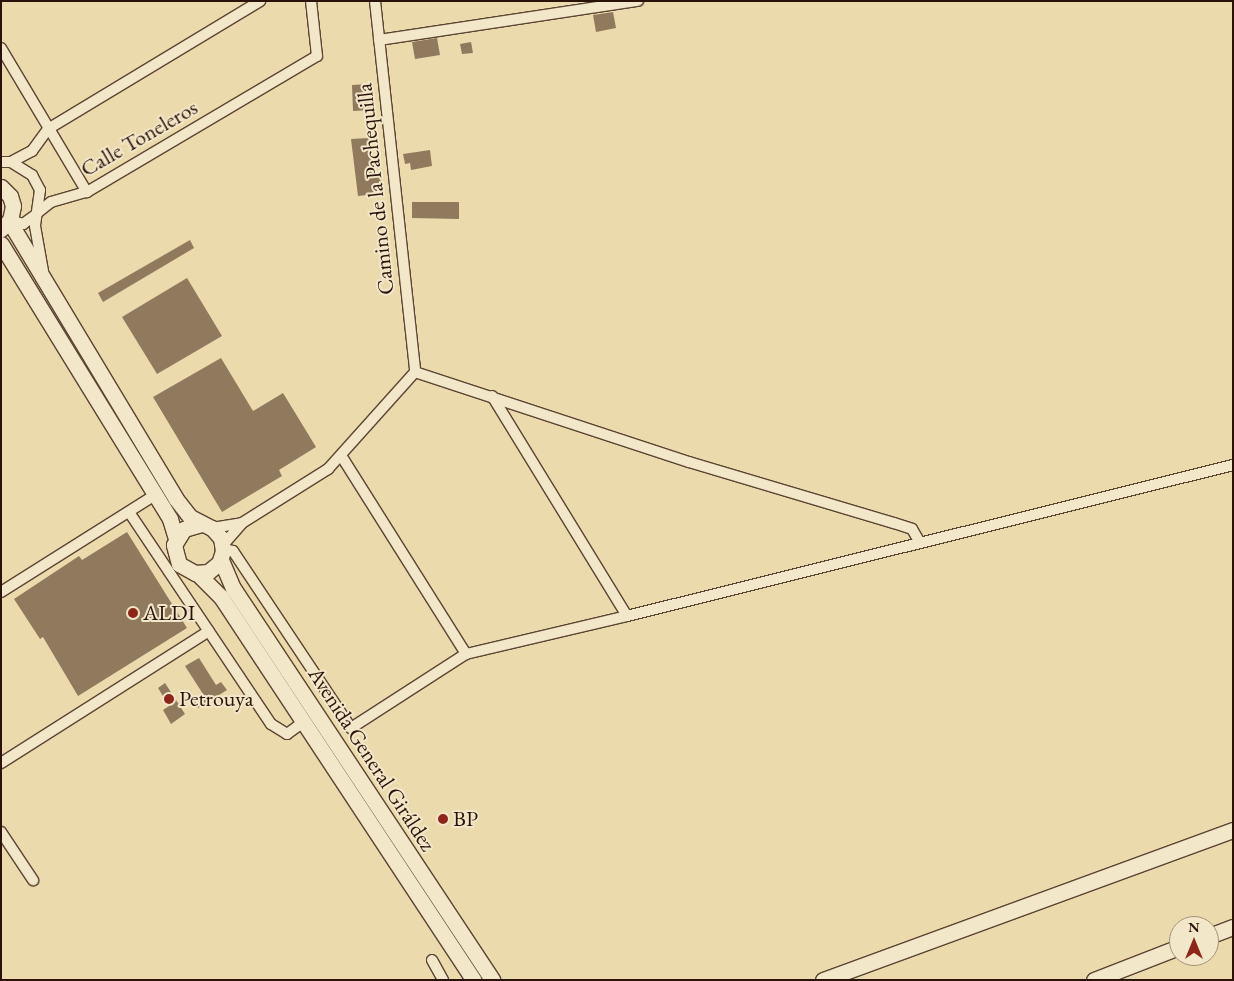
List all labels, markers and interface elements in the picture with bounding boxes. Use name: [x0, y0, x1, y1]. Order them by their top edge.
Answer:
street label: Camino de la Pachequilla: [351, 82, 399, 296]
street label: Calle Toneleros: [76, 94, 202, 182]
place label: ALDI: [143, 600, 195, 626]
marker: ALDI: [127, 607, 139, 619]
street label: Avenida General Giráldez: [303, 662, 441, 856]
place label: Petrouya: [179, 686, 253, 712]
marker: Petrouya: [163, 693, 175, 705]
place label: BP: [453, 806, 478, 832]
marker: BP: [437, 813, 449, 825]
north arrow: [1169, 916, 1219, 966]
text: N: [1188, 918, 1200, 936]

